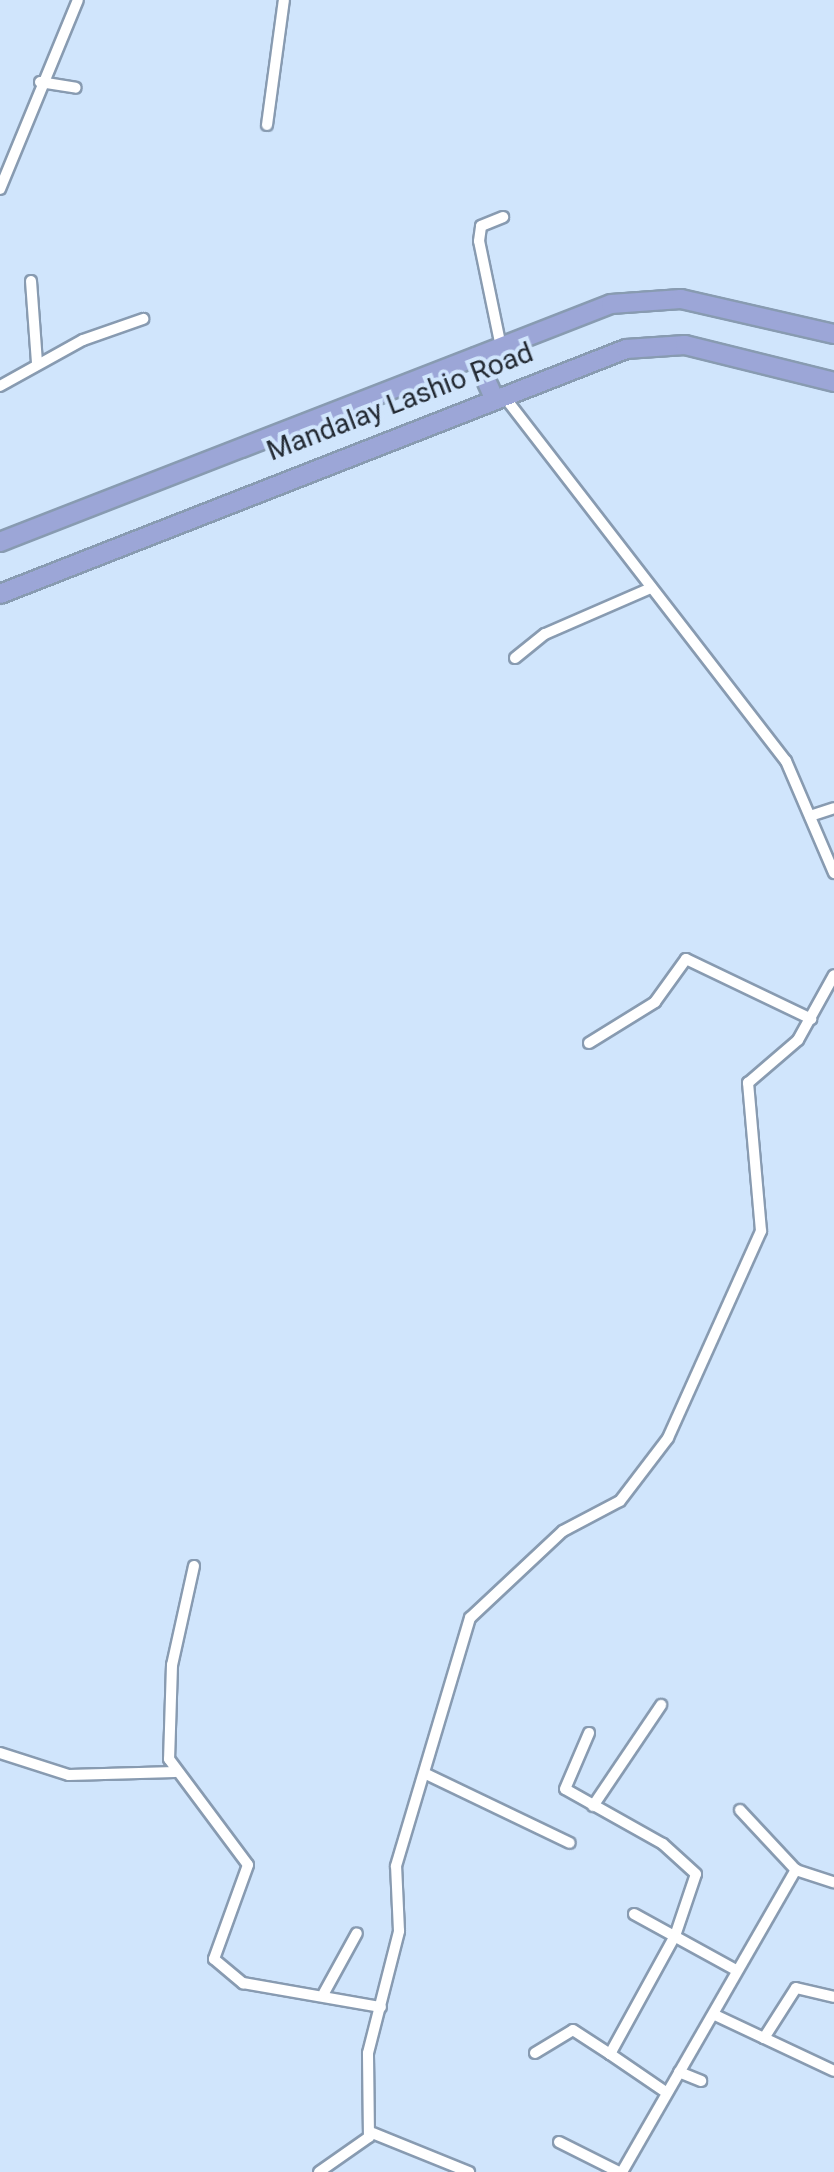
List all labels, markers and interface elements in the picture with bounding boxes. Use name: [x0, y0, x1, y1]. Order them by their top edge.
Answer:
street label: Mandalay Lashio Road: [262, 336, 538, 468]

